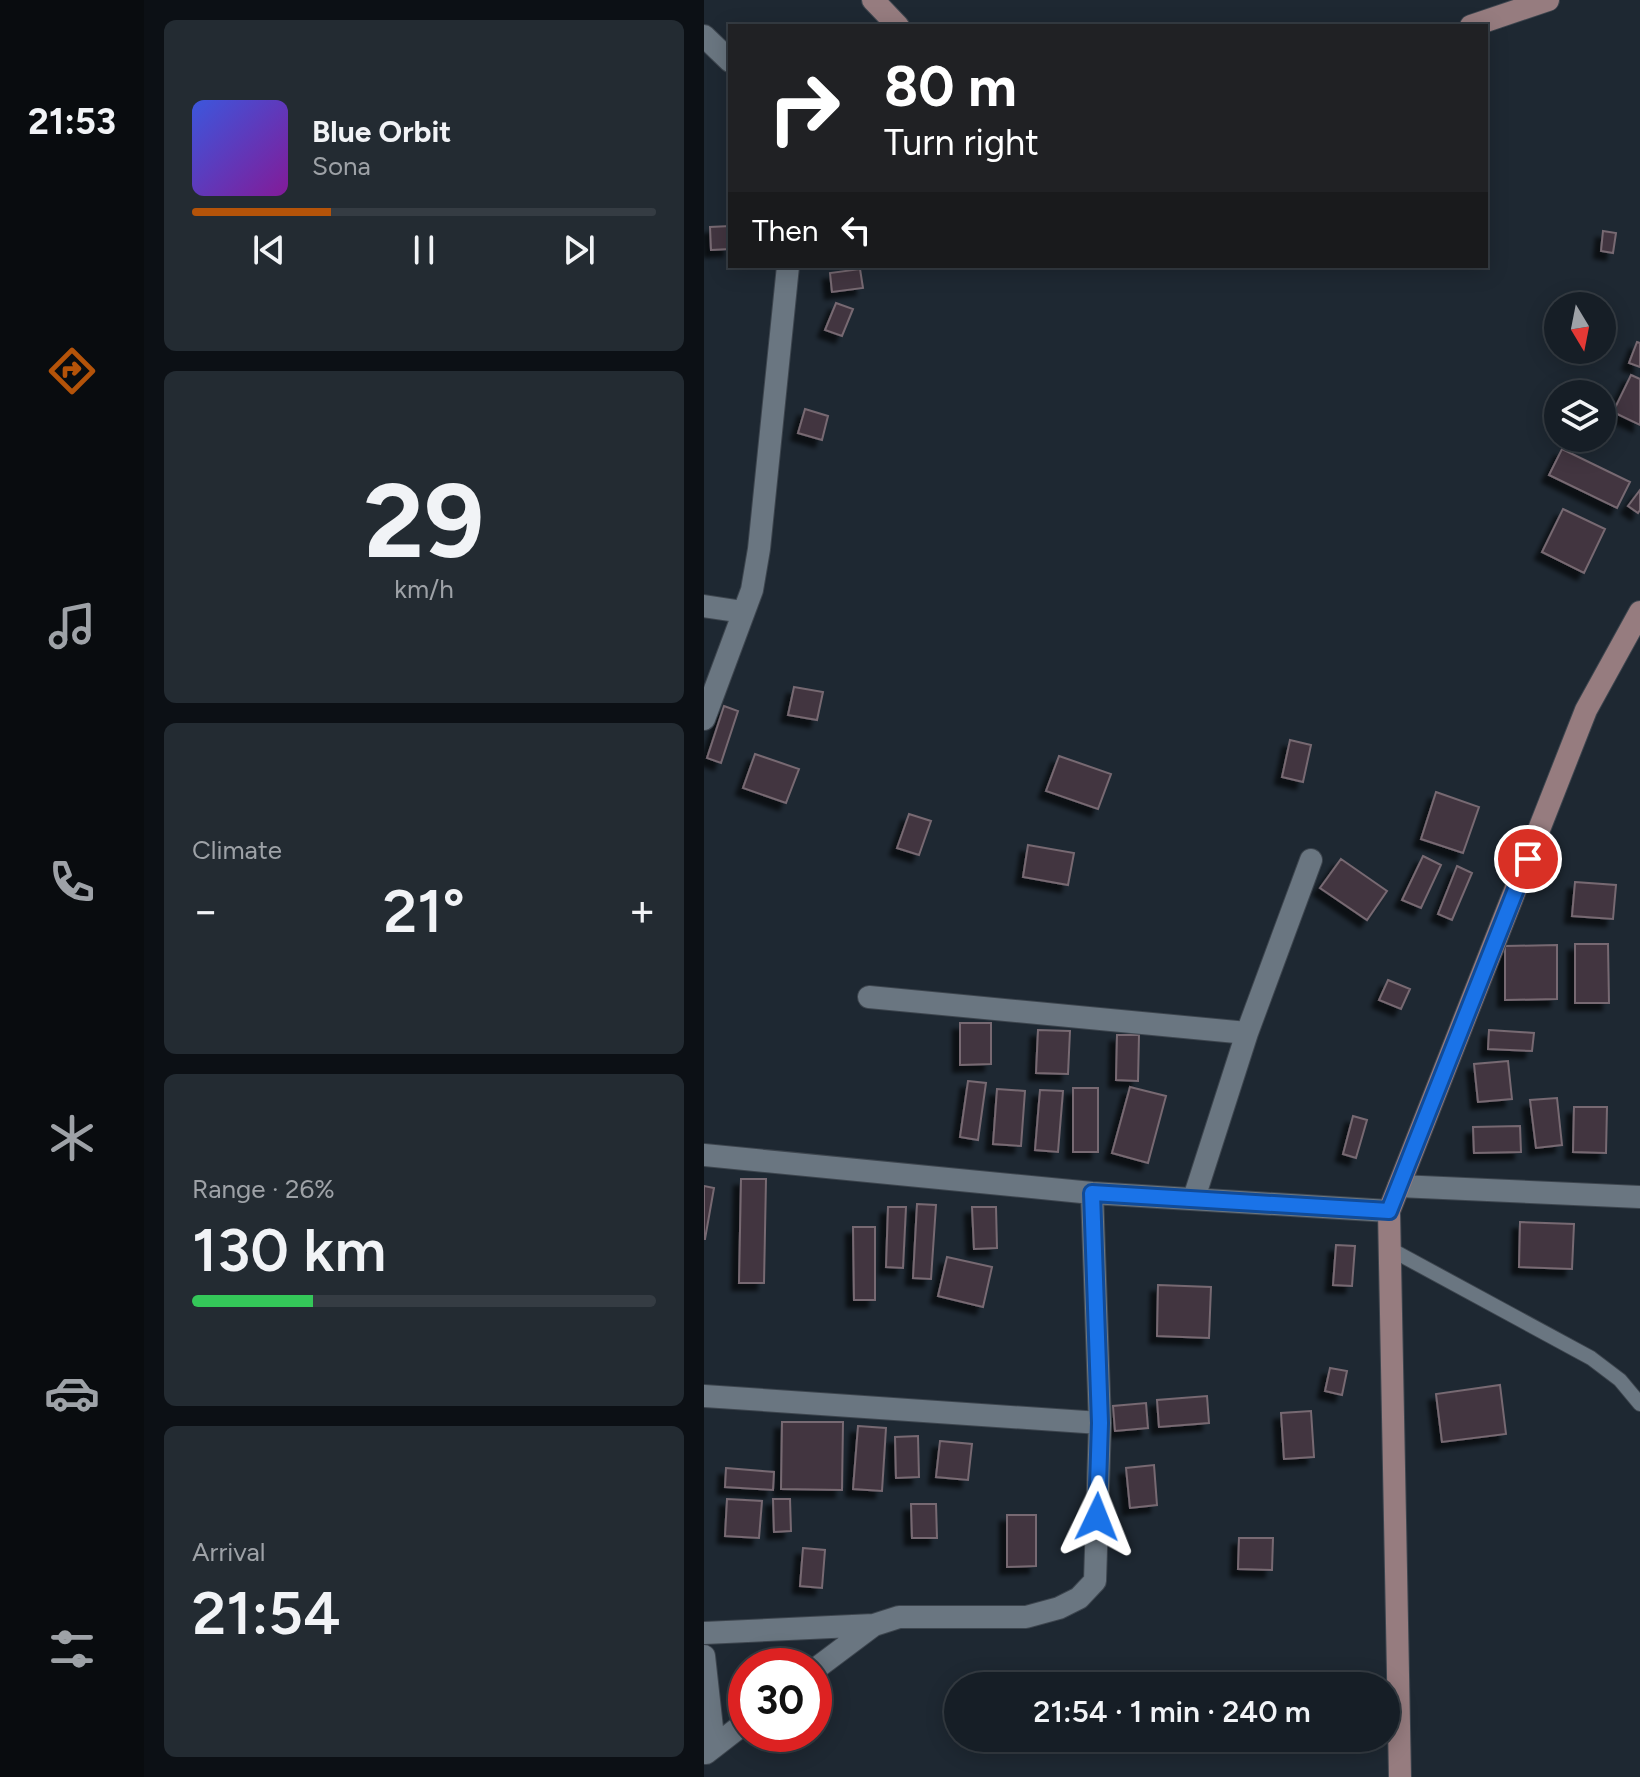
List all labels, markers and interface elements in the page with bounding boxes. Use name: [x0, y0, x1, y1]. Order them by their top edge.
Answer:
text: 80 m: [884, 53, 1017, 120]
icon: right: [752, 56, 856, 160]
text: 21:53: [28, 100, 116, 143]
text: Blue Orbit: [312, 113, 451, 150]
text: Turn right: [884, 121, 1039, 164]
text: Sona: [312, 150, 371, 182]
icon: left: [834, 208, 878, 252]
text: Then: [752, 212, 818, 249]
icon: previous: [247, 228, 291, 272]
icon: pause: [402, 228, 446, 272]
icon: next: [557, 228, 601, 272]
north arrow: [1544, 292, 1616, 364]
map controls: [1544, 292, 1616, 452]
icon: directions: [44, 343, 100, 399]
button: layers: [1544, 380, 1616, 452]
text: 29: [364, 458, 484, 583]
text: km/h: [394, 573, 454, 605]
icon: music: [44, 598, 100, 654]
pin: [1494, 825, 1562, 893]
text: Climate: [192, 834, 282, 866]
icon: arrive: [1506, 837, 1550, 881]
icon: phone: [44, 854, 100, 910]
text: 21°: [383, 875, 465, 947]
text: −: [192, 884, 219, 937]
text: +: [629, 884, 656, 937]
icon: climate: [44, 1110, 100, 1166]
text: Range · 26%: [192, 1173, 335, 1205]
text: 130 km: [192, 1214, 386, 1286]
icon: car: [44, 1365, 100, 1421]
position arrow: [1055, 1475, 1139, 1559]
text: Arrival: [192, 1536, 265, 1568]
text: 21:54: [192, 1577, 341, 1649]
icon: filters: [44, 1621, 100, 1677]
speed limit sign: 30: [728, 1648, 832, 1752]
text: 21:54 · 1 min · 240 m: [1033, 1693, 1311, 1730]

